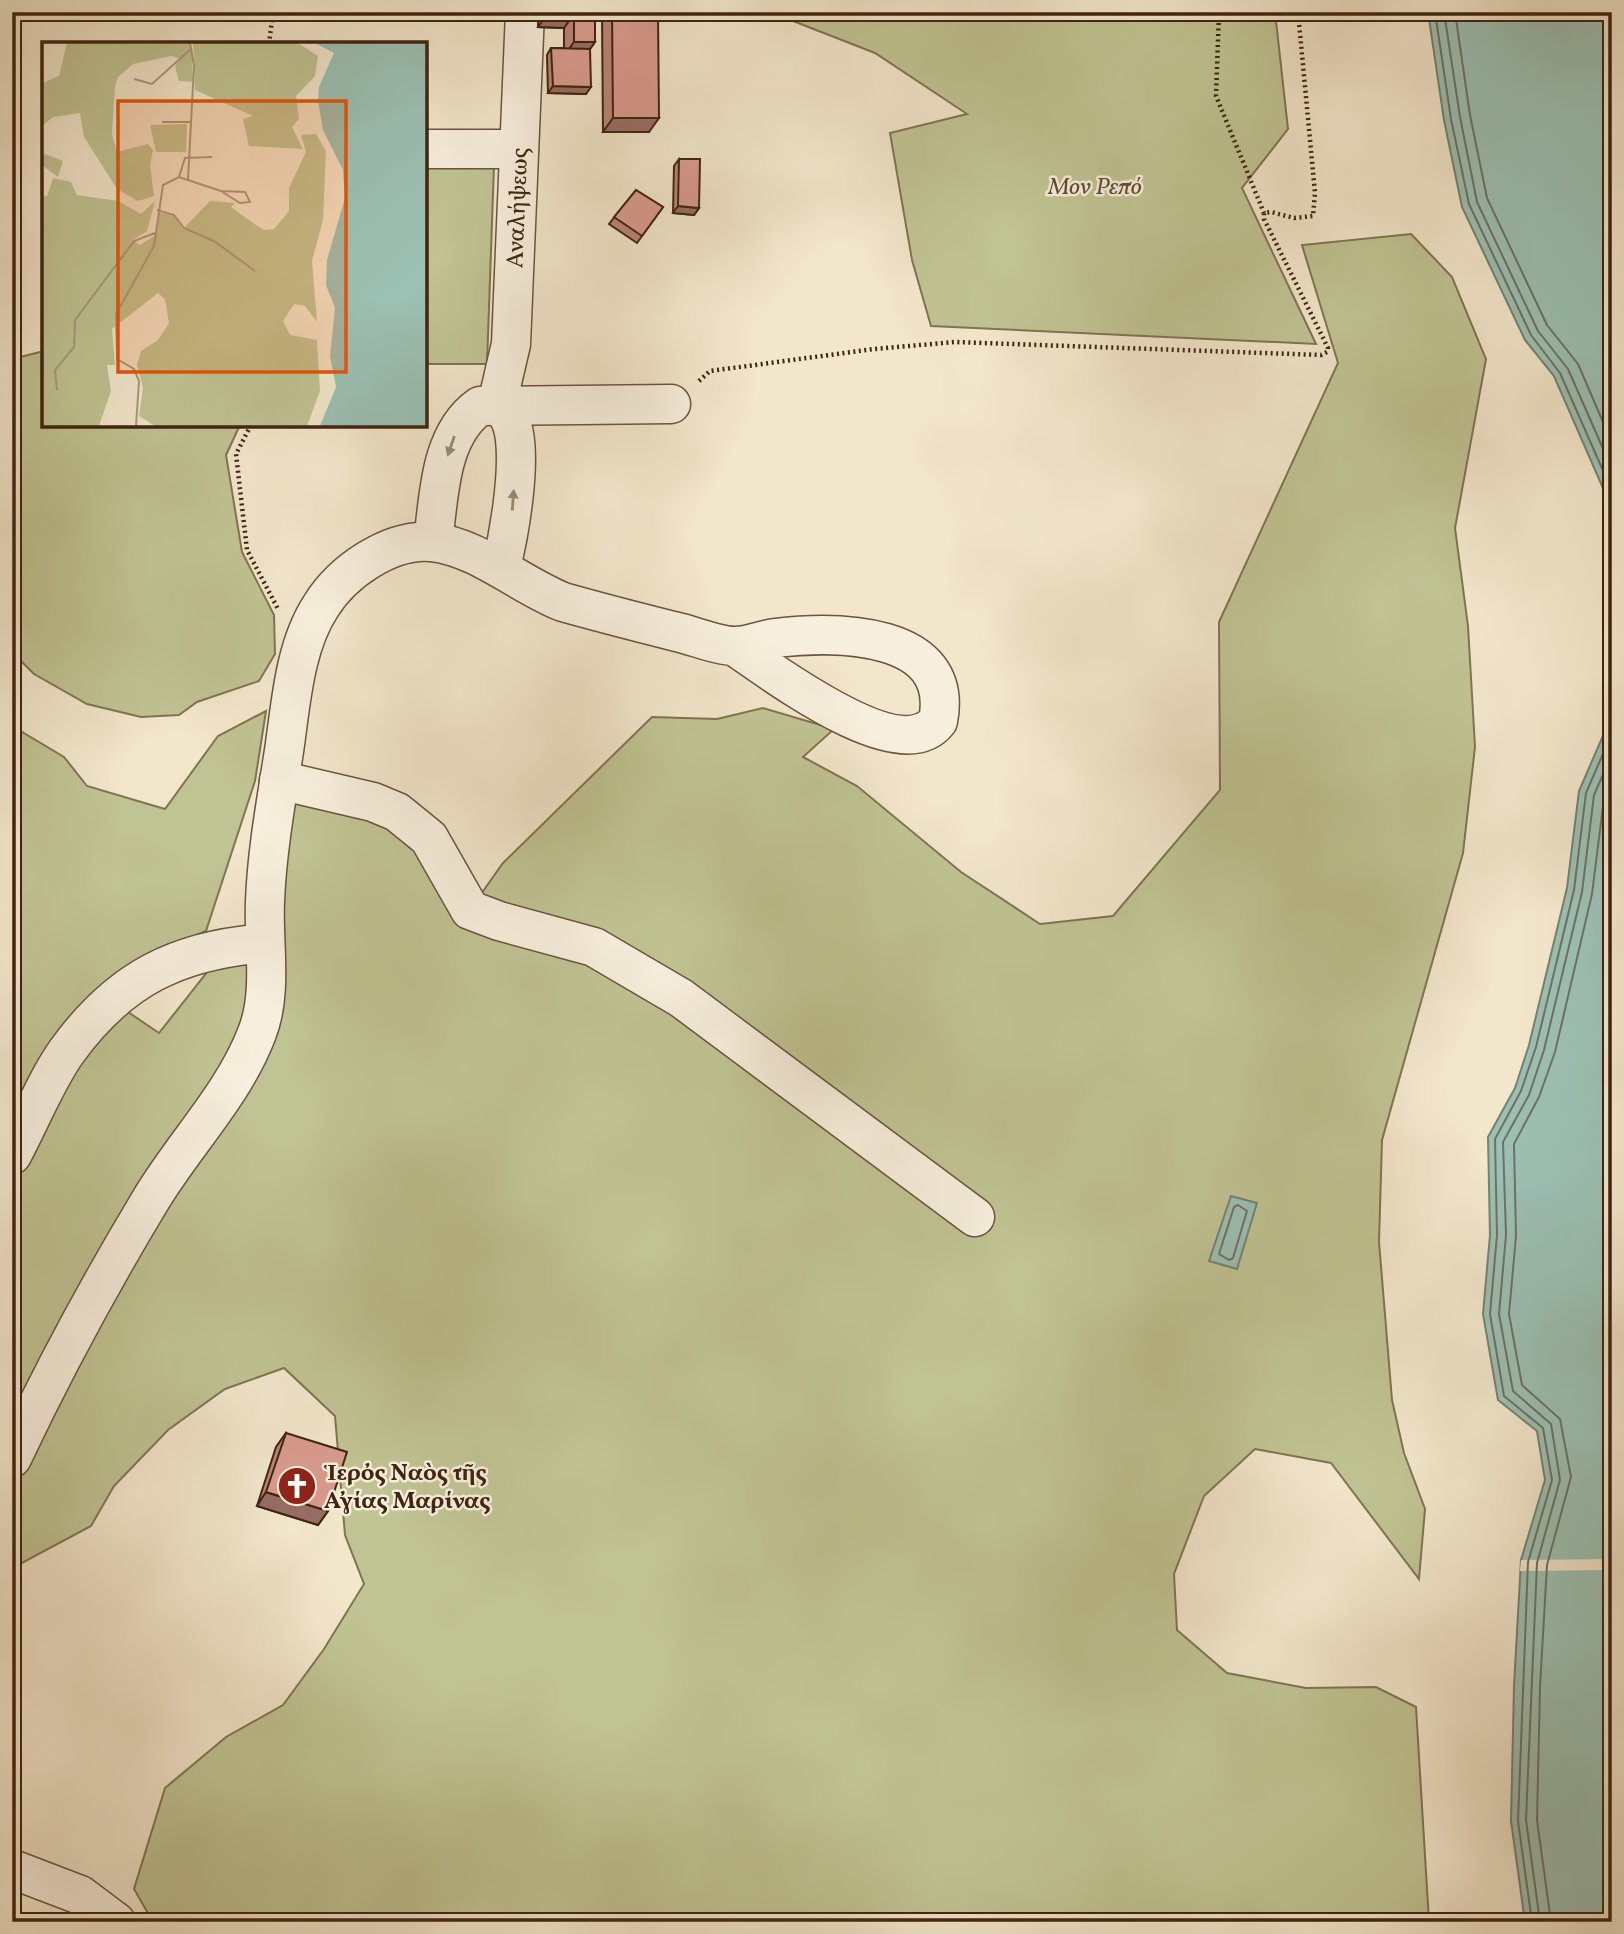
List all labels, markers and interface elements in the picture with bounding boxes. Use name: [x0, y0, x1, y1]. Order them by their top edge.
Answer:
inset map: [42, 42, 427, 427]
street label: Αναλήψεως: [499, 147, 538, 269]
park label: Μον Ρεπό: [1047, 171, 1142, 205]
one-way arrow: [445, 436, 456, 457]
one-way arrow: [508, 488, 519, 510]
place label: Ἱερὀς Ναὸς τῆς Ἀγίας Μαρίνας: [324, 1457, 490, 1519]
church icon: Ἱερὀς Ναὸς τῆς Ἀγίας Μαρίνας: [276, 1465, 318, 1507]

